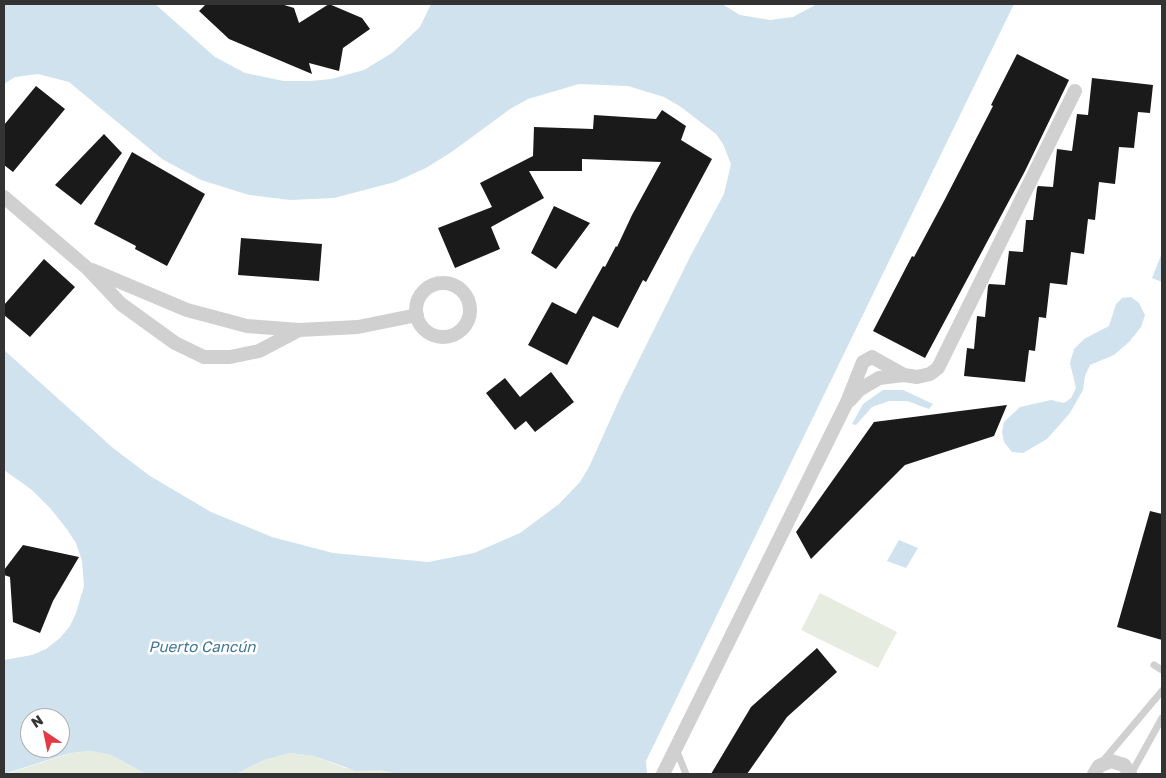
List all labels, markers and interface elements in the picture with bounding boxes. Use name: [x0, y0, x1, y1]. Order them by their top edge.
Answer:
water label: Puerto Cancún: [149, 638, 255, 656]
north arrow: [20, 708, 70, 758]
text: N: [28, 711, 46, 731]

